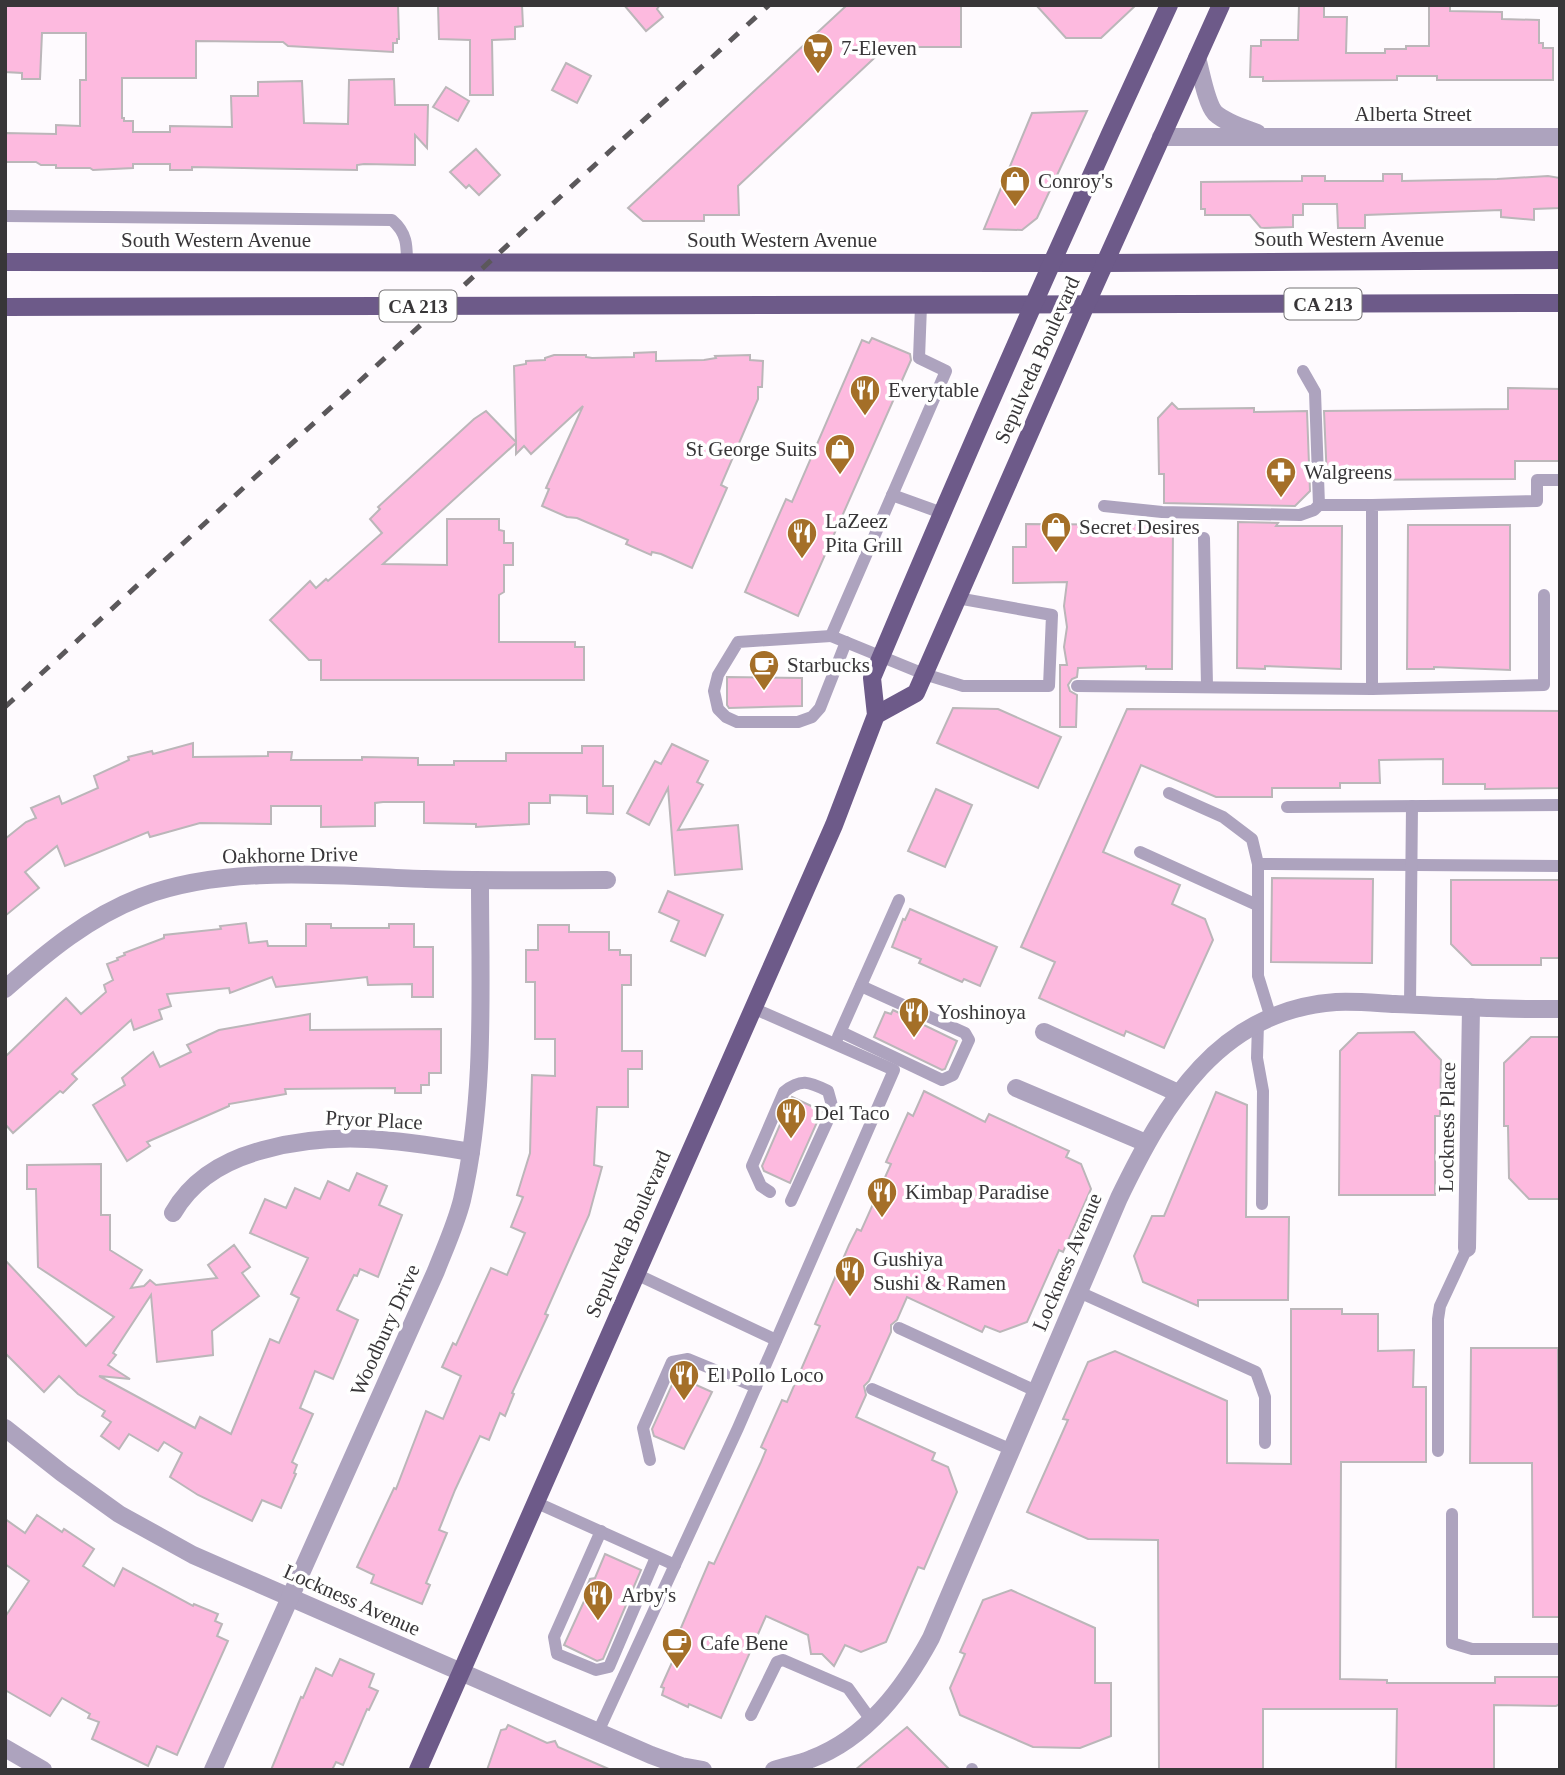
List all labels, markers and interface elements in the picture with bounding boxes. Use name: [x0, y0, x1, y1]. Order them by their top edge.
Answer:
supermarket icon: 7-Eleven: [801, 31, 835, 75]
place label: 7-Eleven: [841, 36, 917, 60]
street label: Alberta Street: [1354, 102, 1472, 126]
shop icon: Conroy's: [998, 164, 1032, 208]
place label: Conroy's: [1038, 169, 1113, 193]
street label: South Western Avenue: [1254, 227, 1444, 251]
street label: South Western Avenue: [121, 228, 311, 252]
street label: South Western Avenue: [687, 228, 877, 252]
street label: Sepulveda Boulevard: [989, 272, 1085, 447]
road number: CA 213: [1284, 288, 1362, 320]
road number: CA 213: [380, 290, 457, 322]
restaurant icon: Everytable: [848, 373, 882, 417]
place label: Everytable: [888, 378, 979, 402]
shop icon: St George Suits: [823, 432, 857, 476]
place label: St George Suits: [686, 437, 817, 461]
pharmacy icon: Walgreens: [1264, 455, 1298, 499]
place label: Walgreens: [1304, 460, 1392, 484]
place label: LaZeez Pita Grill: [825, 509, 903, 557]
shop icon: Secret Desires: [1039, 510, 1073, 554]
place label: Secret Desires: [1079, 515, 1200, 539]
restaurant icon: LaZeez Pita Grill: [785, 516, 819, 560]
cafe icon: Starbucks: [747, 648, 781, 692]
place label: Starbucks: [787, 653, 870, 677]
street label: Oakhorne Drive: [222, 842, 358, 868]
restaurant icon: Yoshinoya: [897, 995, 931, 1039]
place label: Yoshinoya: [937, 1000, 1027, 1024]
street label: Lockness Place: [1434, 1062, 1460, 1192]
restaurant icon: Del Taco: [774, 1096, 808, 1140]
place label: Del Taco: [814, 1101, 890, 1125]
street label: Pryor Place: [325, 1105, 423, 1135]
street label: Sepulveda Boulevard: [580, 1146, 676, 1321]
restaurant icon: Kimbap Paradise: [865, 1175, 899, 1219]
place label: Kimbap Paradise: [905, 1180, 1049, 1204]
street label: Lockness Avenue: [1027, 1190, 1107, 1334]
place label: Gushiya Sushi & Ramen: [873, 1247, 1007, 1295]
restaurant icon: Gushiya Sushi & Ramen: [833, 1254, 867, 1298]
street label: Woodbury Drive: [345, 1261, 425, 1399]
restaurant icon: El Pollo Loco: [667, 1358, 701, 1402]
place label: El Pollo Loco: [707, 1363, 824, 1387]
street label: Lockness Avenue: [280, 1559, 424, 1641]
restaurant icon: Arby's: [581, 1578, 615, 1622]
place label: Arby's: [621, 1583, 676, 1607]
cafe icon: Cafe Bene: [660, 1626, 694, 1670]
place label: Cafe Bene: [700, 1631, 788, 1655]

